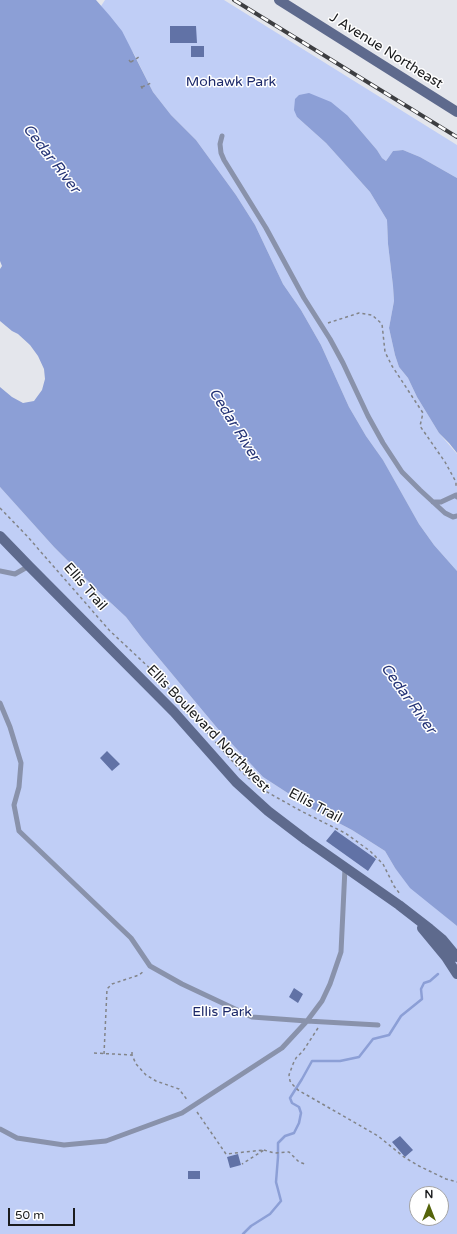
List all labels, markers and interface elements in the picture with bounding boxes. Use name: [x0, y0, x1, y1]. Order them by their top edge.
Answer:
street label: J Avenue Northeast: [326, 9, 446, 93]
park label: Mohawk Park: [186, 74, 276, 90]
water label: Cedar River: [18, 121, 84, 197]
water label: Cedar River: [204, 385, 264, 465]
street label: Ellis Trail: [60, 560, 110, 614]
water label: Cedar River: [376, 660, 440, 738]
street label: Ellis Boulevard Northwest: [143, 662, 273, 796]
street label: Ellis Trail: [286, 785, 344, 827]
park label: Ellis Park: [192, 1004, 252, 1020]
north arrow: [409, 1186, 449, 1226]
text: N: [425, 1188, 433, 1201]
scale bar: [10, 1200, 77, 1226]
text: 50 m: [15, 1208, 44, 1222]

